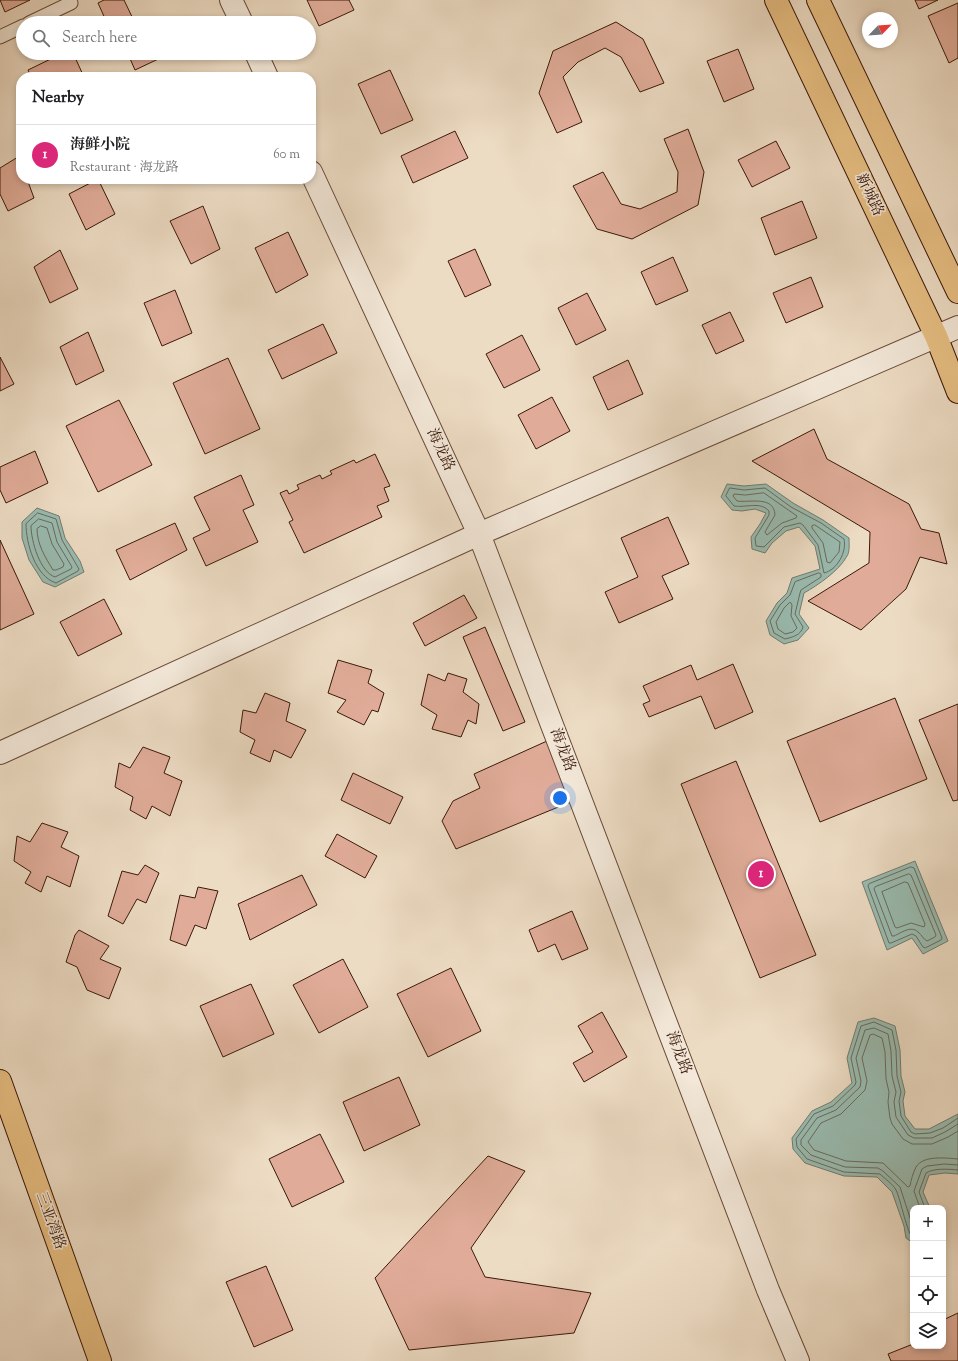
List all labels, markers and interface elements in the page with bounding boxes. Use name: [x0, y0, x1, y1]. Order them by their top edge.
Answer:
north arrow: [862, 12, 898, 48]
search box: [16, 16, 316, 60]
icon: search: [30, 27, 52, 49]
text: Search here: [62, 28, 137, 49]
text: Nearby: [32, 86, 84, 110]
text: 海鲜小院: [70, 135, 130, 156]
text: 1: [43, 146, 47, 164]
text: 60 m: [273, 146, 300, 164]
text: Restaurant · 海龙路: [70, 159, 179, 177]
street label: 新城路: [850, 170, 888, 220]
street label: 海龙路: [421, 425, 459, 475]
street label: 海龙路: [544, 725, 580, 775]
your location: [550, 788, 570, 808]
pin: 1: [748, 859, 774, 889]
street label: 海龙路: [660, 1028, 696, 1078]
street label: 三亚湾路: [30, 1189, 70, 1253]
map controls: [910, 1205, 946, 1349]
button: +: [910, 1205, 946, 1241]
button: −: [910, 1241, 946, 1277]
button: locate: [910, 1277, 946, 1313]
button: layers: [910, 1313, 946, 1349]

